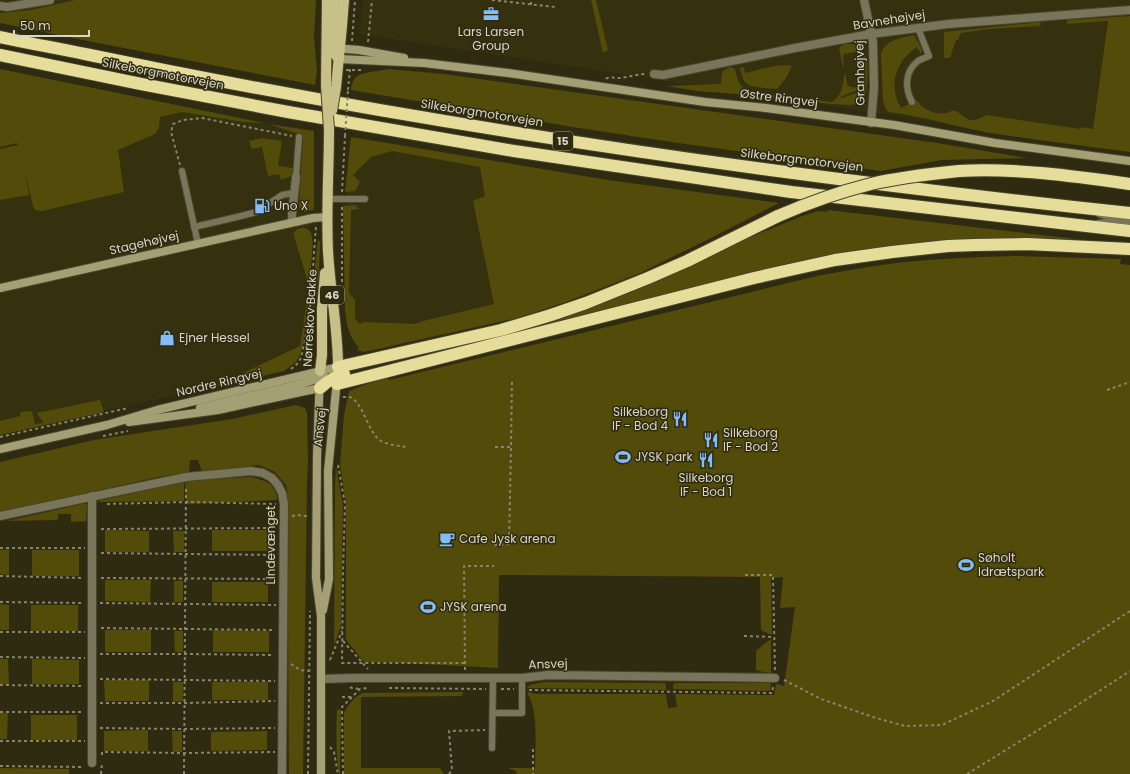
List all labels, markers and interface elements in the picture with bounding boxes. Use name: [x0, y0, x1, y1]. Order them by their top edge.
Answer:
office icon: Lars Larsen Group: [482, 5, 500, 23]
street label: Bavnehøjvej: [852, 5, 926, 34]
scale bar: [14, 12, 89, 38]
text: 50 m: [20, 17, 51, 34]
place label: Lars Larsen Group: [458, 23, 524, 54]
street label: Granhøjvej: [850, 40, 869, 106]
street label: Silkeborgmotorvejen: [101, 53, 225, 94]
street label: Østre Ringvej: [739, 84, 819, 111]
street label: Silkeborgmotorvejen: [420, 94, 545, 131]
road number: 15: [553, 132, 573, 150]
street label: Silkeborgmotorvejen: [740, 144, 865, 175]
fuel station icon: Uno X: [253, 197, 271, 215]
place label: Uno X: [274, 197, 308, 214]
street label: Stagehøjvej: [108, 226, 180, 259]
street label: Nørreskov Bakke: [298, 269, 321, 367]
road number: 46: [320, 286, 344, 304]
shop icon: Ejner Hessel: [158, 329, 176, 347]
place label: Ejner Hessel: [179, 329, 250, 346]
street label: Nordre Ringvej: [175, 364, 263, 401]
place label: Silkeborg IF - Bod 4: [612, 403, 668, 434]
street label: Ansvej: [309, 407, 330, 447]
restaurant icon: Silkeborg IF - Bod 4: [671, 410, 689, 428]
place label: Silkeborg IF - Bod 2: [723, 424, 778, 455]
restaurant icon: Silkeborg IF - Bod 2: [702, 431, 720, 449]
sports icon: JYSK park: [614, 448, 632, 466]
place label: JYSK park: [635, 448, 694, 465]
restaurant icon: Silkeborg IF - Bod 1: [697, 451, 715, 469]
place label: Silkeborg IF - Bod 1: [679, 469, 733, 500]
street label: Lindevænget: [262, 506, 279, 584]
cafe icon: Cafe Jysk arena: [438, 530, 456, 548]
place label: Cafe Jysk arena: [459, 530, 556, 547]
place label: Søholt Idrætspark: [978, 549, 1045, 580]
sports icon: Søholt Idrætspark: [957, 556, 975, 574]
sports icon: JYSK arena: [419, 598, 437, 616]
place label: JYSK arena: [440, 598, 507, 615]
street label: Ansvej: [528, 654, 568, 673]

